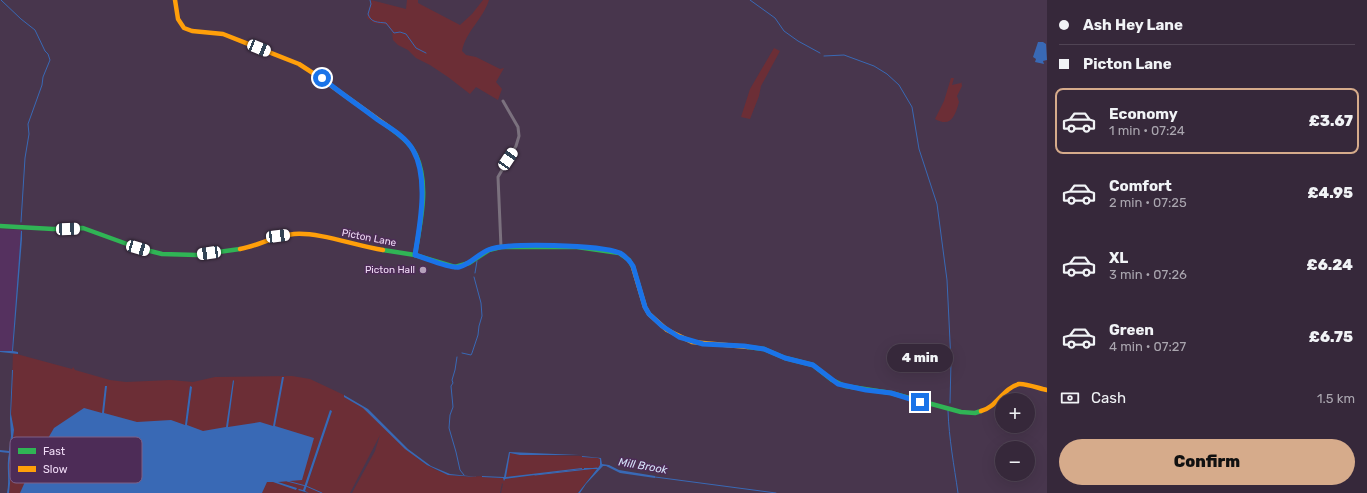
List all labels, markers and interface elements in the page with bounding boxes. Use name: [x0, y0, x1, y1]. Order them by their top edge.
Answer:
text: Ash Hey Lane: [1083, 16, 1183, 34]
car: [246, 38, 272, 58]
text: Picton Lane: [1083, 55, 1172, 73]
route start: [313, 69, 331, 87]
icon: car: [1061, 103, 1097, 139]
text: Economy: [1109, 105, 1178, 123]
text: £3.67: [1309, 112, 1353, 130]
text: 1 min · 07:24: [1109, 123, 1185, 138]
car: [496, 146, 520, 172]
icon: car: [1061, 175, 1097, 211]
text: Comfort: [1109, 177, 1172, 195]
text: £4.95: [1307, 184, 1353, 202]
text: 2 min · 07:25: [1109, 195, 1187, 210]
car: [56, 223, 80, 235]
street label: Picton Lane: [341, 227, 398, 249]
car: [265, 229, 291, 243]
car: [125, 239, 151, 257]
car: [196, 245, 222, 261]
icon: car: [1061, 247, 1097, 283]
text: XL: [1109, 249, 1128, 267]
text: £6.24: [1307, 256, 1353, 274]
place label: Picton Hall: [365, 264, 415, 276]
marker: Picton Hall: [418, 265, 428, 275]
text: 3 min · 07:26: [1109, 267, 1187, 282]
icon: car: [1061, 319, 1097, 355]
text: Green: [1109, 321, 1154, 339]
text: £6.75: [1309, 328, 1353, 346]
text: 4 min · 07:27: [1109, 339, 1186, 354]
callout: 4 min: [887, 344, 953, 372]
text: 4 min: [902, 350, 938, 365]
icon: cash: [1059, 387, 1081, 409]
text: Cash: [1091, 389, 1126, 407]
text: 1.5 km: [1317, 391, 1355, 406]
route end: [911, 393, 929, 411]
map controls: [995, 393, 1035, 481]
button: +: [995, 393, 1035, 433]
legend: [10, 437, 142, 483]
button: Confirm: [1059, 439, 1355, 485]
button: −: [995, 441, 1035, 481]
text: Fast: [43, 445, 66, 458]
water label: Mill Brook: [618, 455, 669, 477]
text: Slow: [43, 463, 68, 476]

